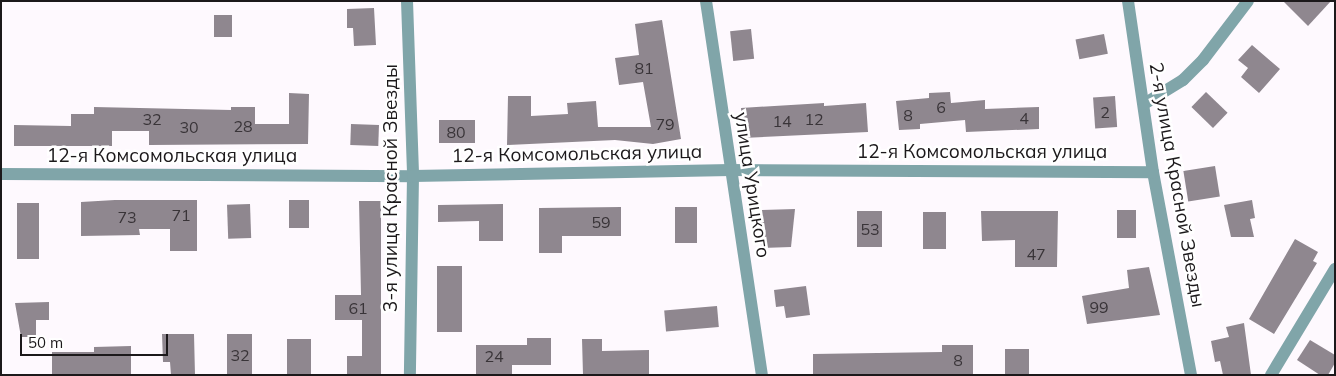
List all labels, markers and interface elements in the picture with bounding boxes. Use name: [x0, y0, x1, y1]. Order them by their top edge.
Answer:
house number: 81: [634, 58, 654, 78]
street label: 2-я улица Красной Звезды: [1144, 61, 1210, 309]
street label: 3-я улица Красной Звезды: [380, 64, 402, 312]
house number: 6: [936, 97, 946, 117]
house number: 2: [1100, 102, 1110, 122]
house number: 8: [903, 105, 913, 125]
house number: 4: [1019, 108, 1029, 128]
house number: 32: [142, 109, 162, 129]
house number: 12: [804, 109, 824, 129]
street label: улица Урицкого: [729, 111, 775, 259]
house number: 14: [772, 111, 792, 131]
house number: 79: [655, 114, 675, 134]
house number: 28: [233, 116, 253, 136]
house number: 30: [179, 117, 199, 137]
house number: 80: [446, 122, 466, 142]
street label: 12-я Комсомольская улица: [452, 140, 702, 168]
street label: 12-я Комсомольская улица: [857, 141, 1107, 163]
street label: 12-я Комсомольская улица: [47, 145, 297, 167]
house number: 71: [171, 205, 191, 225]
house number: 73: [117, 207, 137, 227]
house number: 59: [591, 212, 611, 232]
house number: 53: [860, 219, 880, 239]
house number: 47: [1026, 244, 1046, 264]
house number: 99: [1089, 297, 1109, 317]
house number: 61: [348, 298, 368, 318]
scale bar: [22, 324, 170, 356]
text: 50 m: [28, 333, 63, 352]
house number: 32: [230, 345, 250, 365]
house number: 24: [484, 346, 504, 366]
house number: 8: [953, 350, 963, 370]

